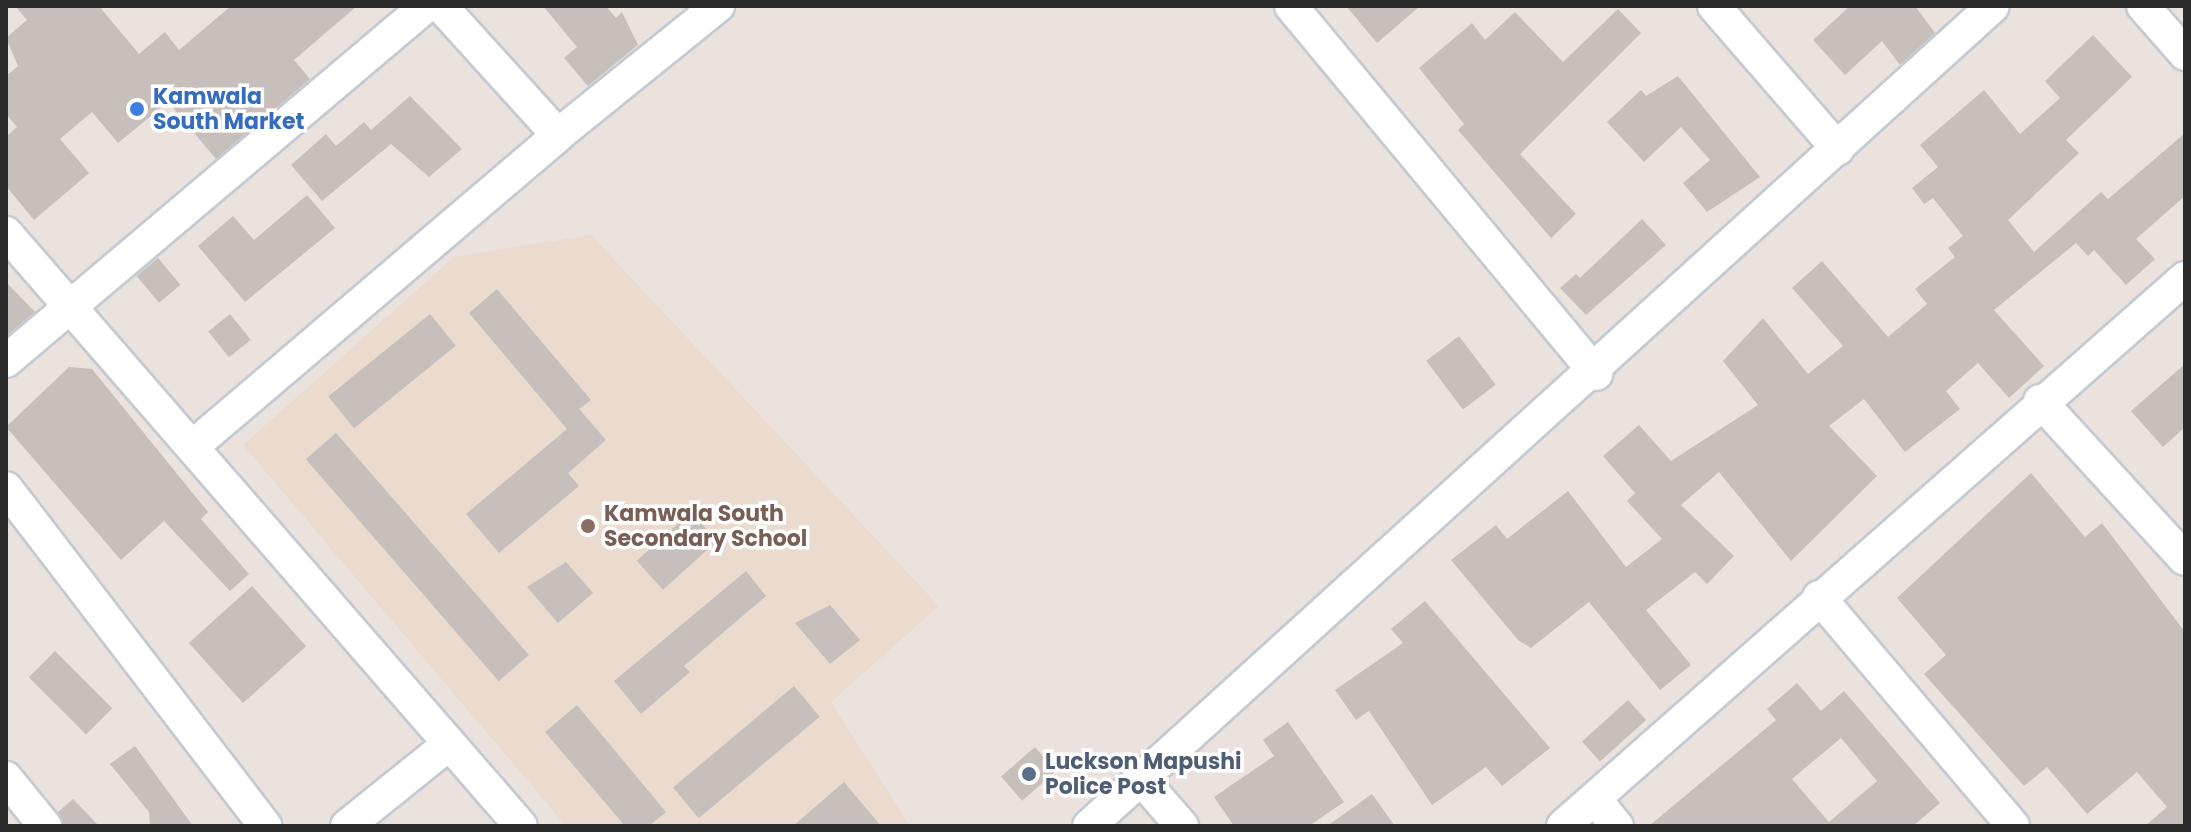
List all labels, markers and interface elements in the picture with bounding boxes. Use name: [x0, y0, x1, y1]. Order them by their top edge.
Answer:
place label: Kamwala South Market: [153, 83, 304, 134]
marker: Kamwala South Market: [128, 100, 146, 118]
place label: Kamwala South Secondary School: [604, 500, 807, 552]
marker: Kamwala South Secondary School: [579, 517, 597, 535]
place label: Luckson Mapushi Police Post: [1045, 748, 1242, 800]
marker: Luckson Mapushi Police Post: [1020, 765, 1038, 783]

